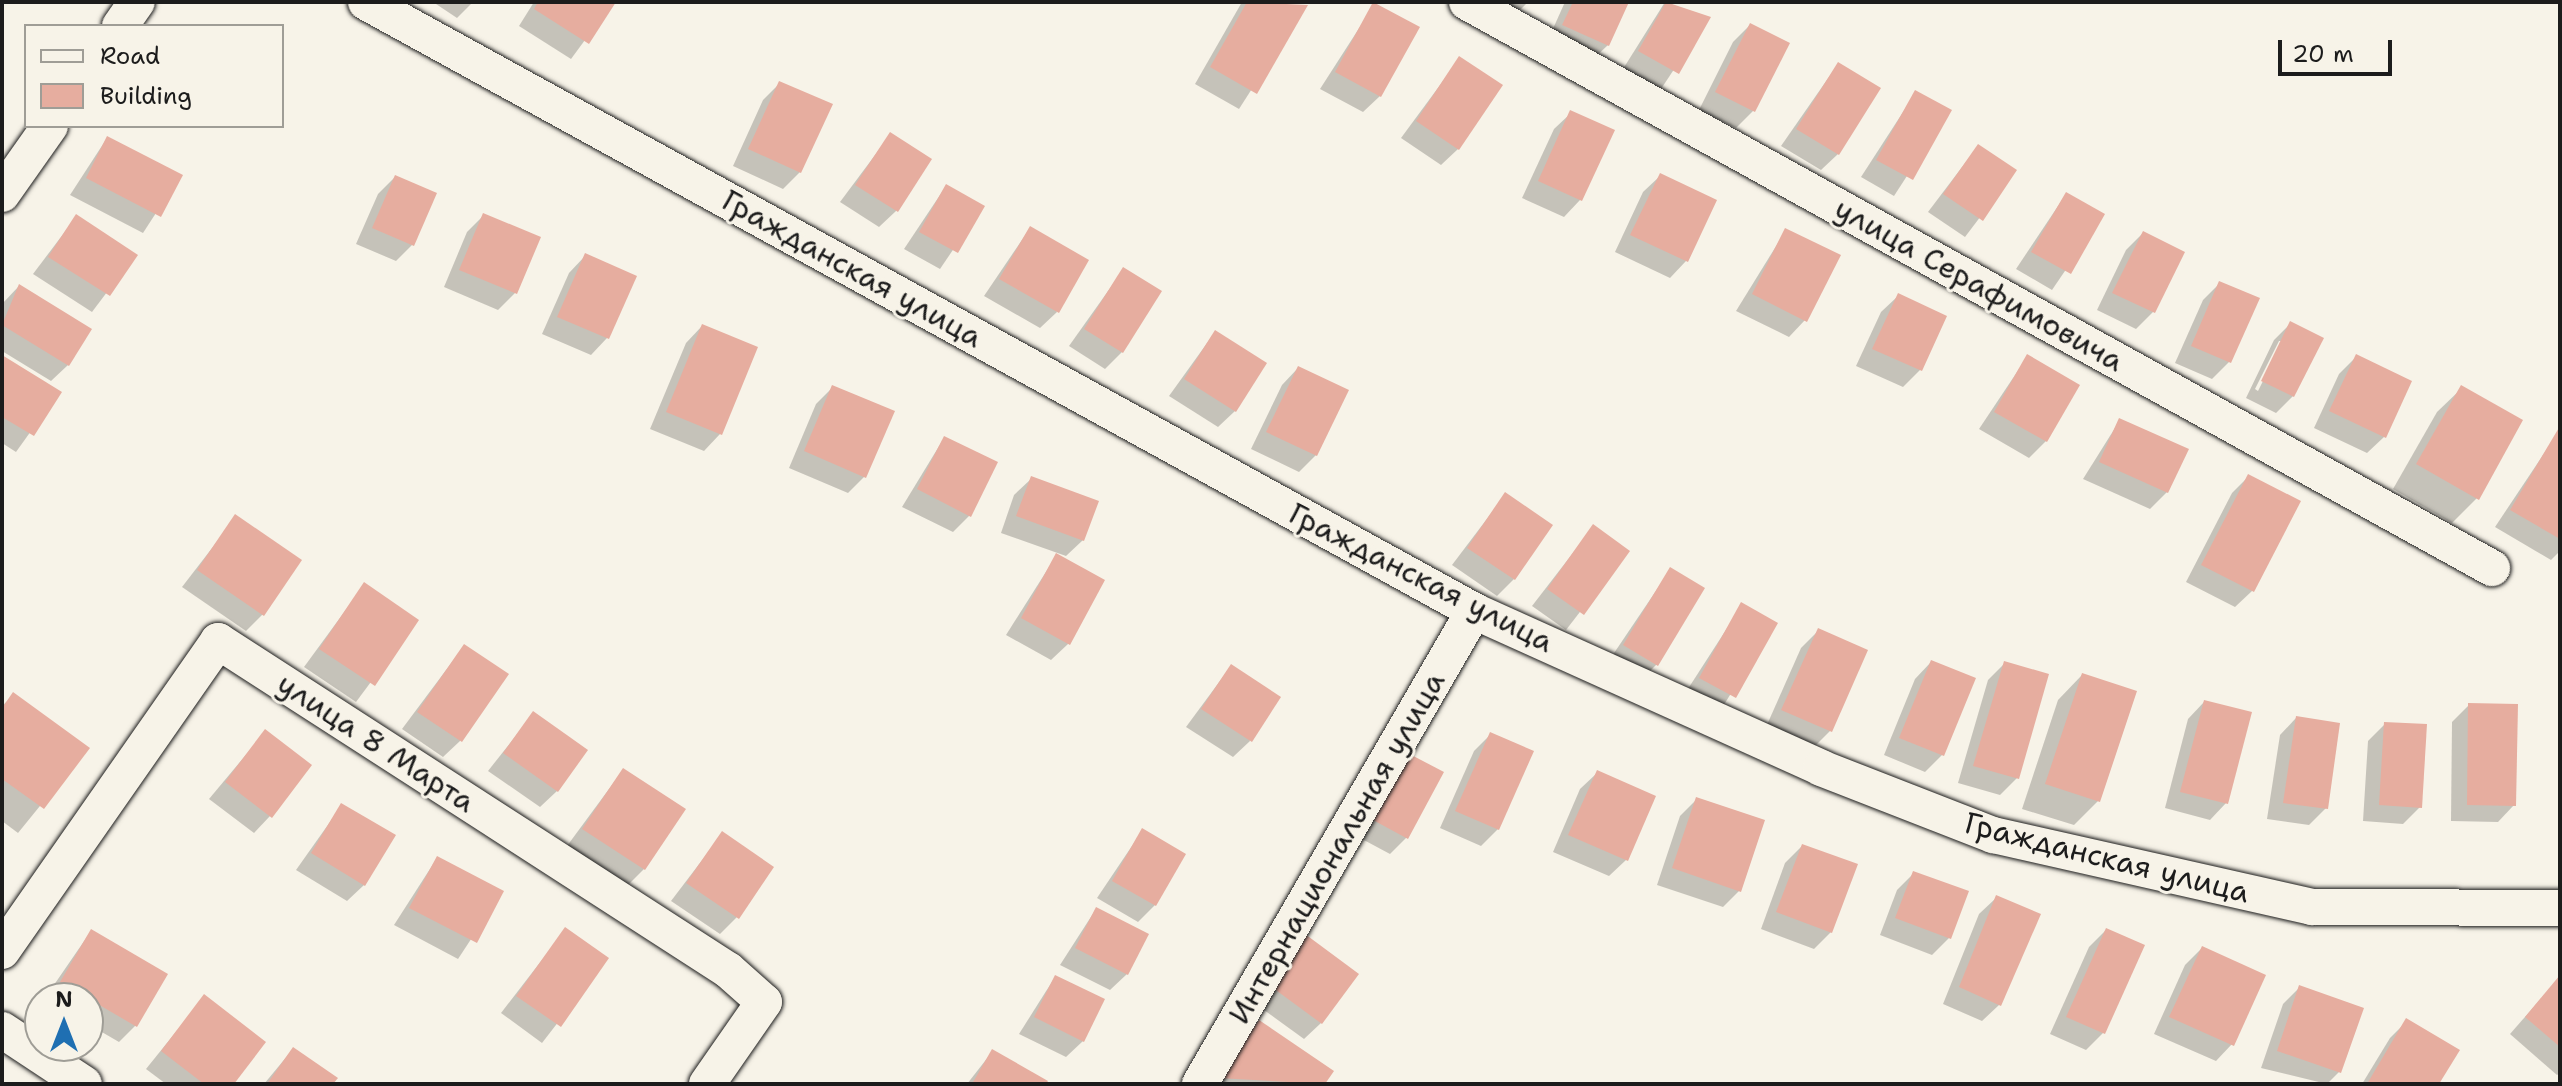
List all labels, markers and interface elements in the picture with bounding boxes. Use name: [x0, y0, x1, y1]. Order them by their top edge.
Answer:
legend: [24, 24, 284, 128]
scale bar: [2282, 24, 2396, 74]
text: 20 m: [2292, 38, 2354, 70]
text: Road: [100, 40, 160, 72]
text: Building: [100, 80, 192, 112]
street label: Гражданская улица: [715, 182, 989, 356]
street label: улица Серафимовича: [1828, 191, 2130, 379]
street label: Гражданская улица: [1283, 496, 1559, 660]
street label: улица 8 Марта: [270, 666, 482, 820]
street label: Интернациональная улица: [1221, 666, 1453, 1030]
street label: Гражданская улица: [1961, 805, 2253, 911]
north arrow: [24, 982, 104, 1062]
text: N: [55, 985, 73, 1014]

